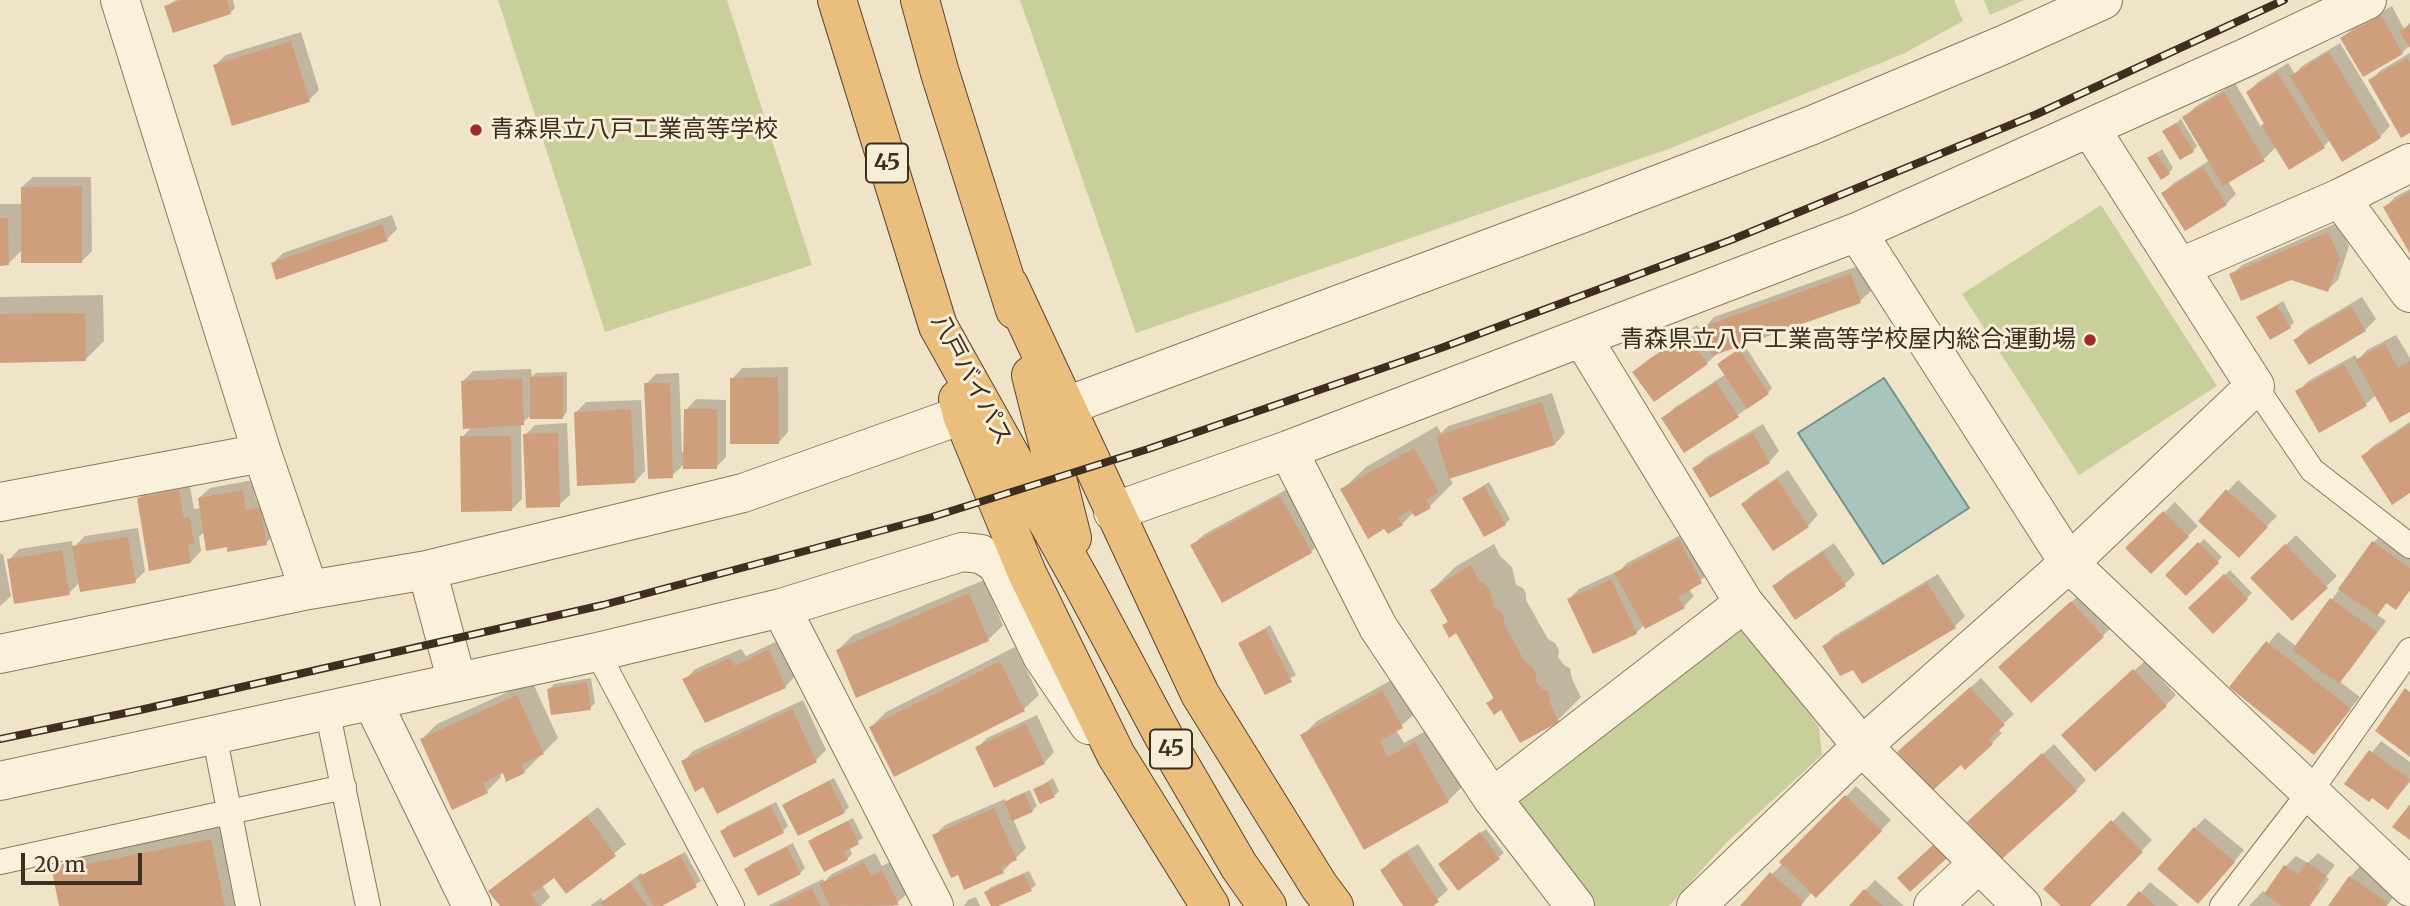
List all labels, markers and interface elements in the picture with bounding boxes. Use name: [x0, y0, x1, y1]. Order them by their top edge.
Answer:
place label: 青森県立八戸工業高等学校: [490, 116, 778, 144]
marker: 青森県立八戸工業高等学校: [468, 122, 484, 138]
road number: 45: [866, 144, 908, 182]
street label: 八戸バイパス: [924, 310, 1018, 450]
place label: 青森県立八戸工業高等学校屋内総合運動場: [1620, 326, 2076, 354]
marker: 青森県立八戸工業高等学校屋内総合運動場: [2082, 332, 2098, 348]
road number: 45: [1150, 730, 1192, 768]
scale bar: [24, 839, 145, 883]
text: 20 m: [34, 851, 85, 878]

